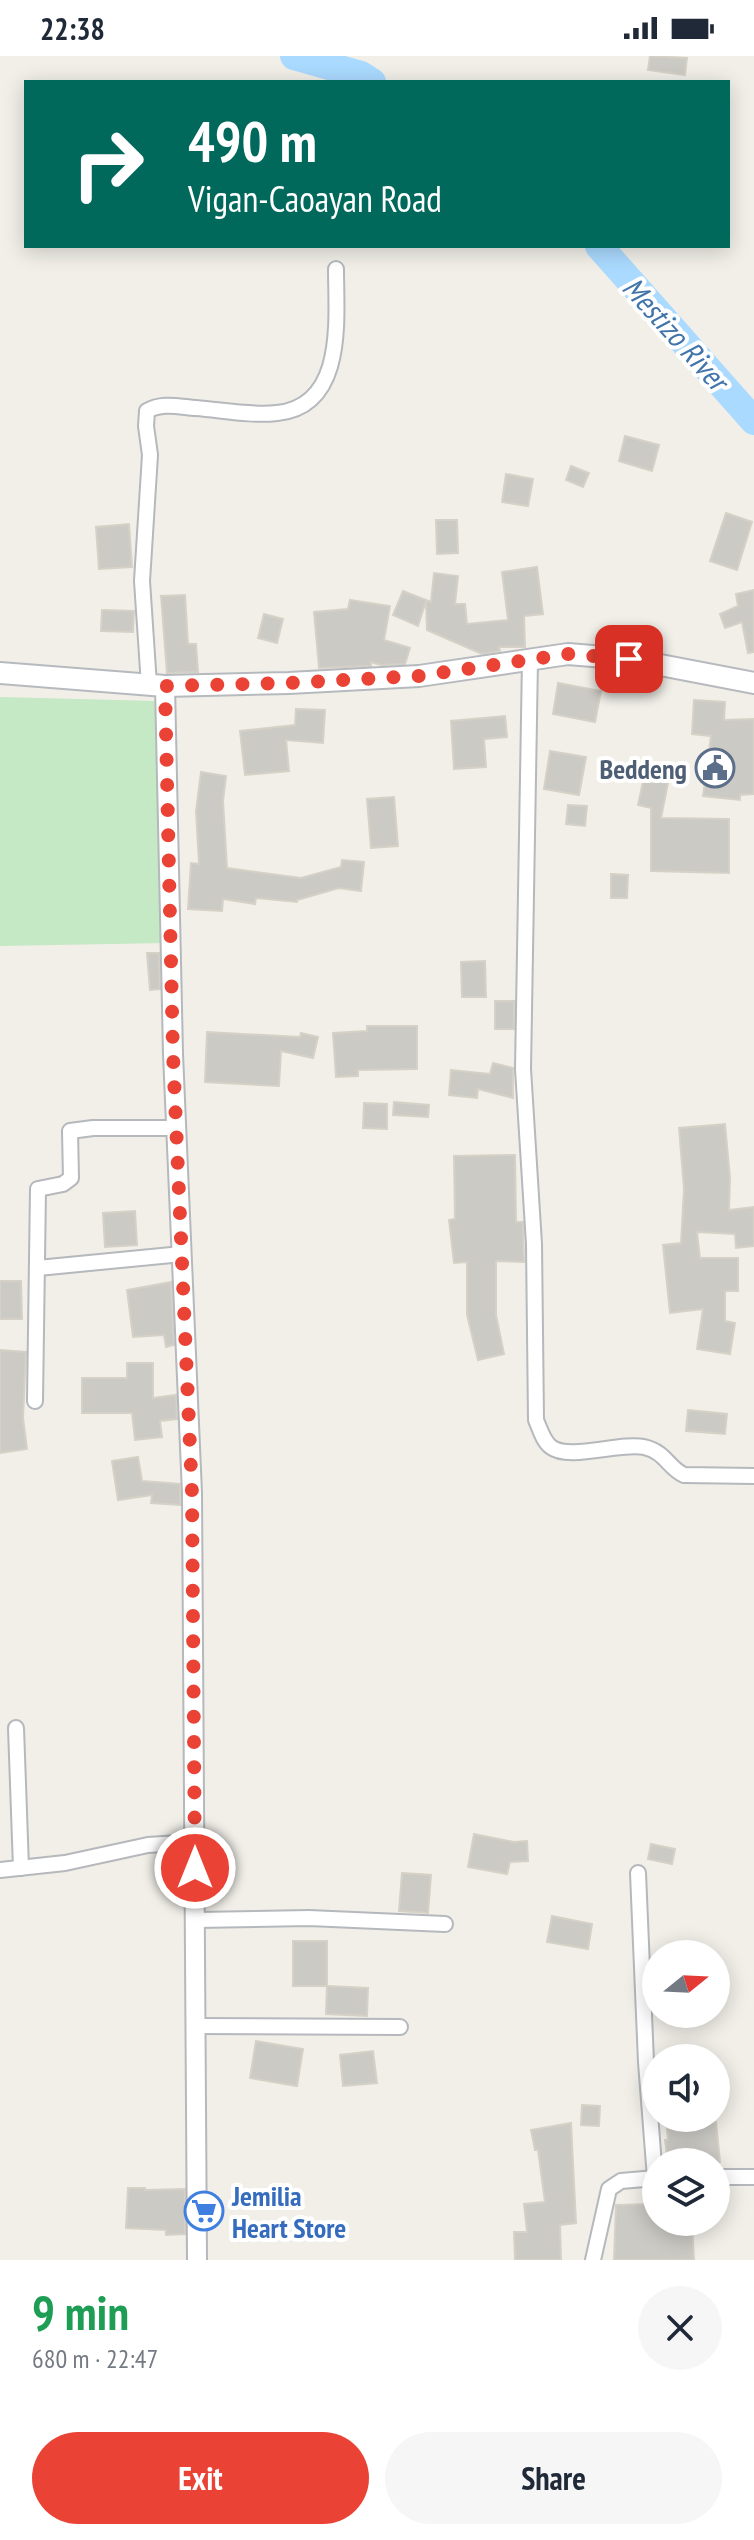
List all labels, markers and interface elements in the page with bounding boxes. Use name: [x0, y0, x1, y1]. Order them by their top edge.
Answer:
text: 22:38: [40, 9, 105, 48]
text: 490 m: [188, 105, 317, 177]
icon: right: [56, 112, 160, 216]
text: Vigan-Caoayan Road: [188, 175, 442, 222]
water label: Mestizo River: [615, 268, 740, 401]
pin: [595, 625, 663, 693]
icon: arrive: [607, 637, 651, 681]
public building icon: Beddeng: [694, 747, 736, 789]
place label: Beddeng: [599, 750, 687, 787]
position arrow: [153, 1826, 237, 1910]
north arrow: [642, 1940, 730, 2028]
map controls: [642, 1940, 730, 2236]
button: sound: [642, 2044, 730, 2132]
button: layers: [642, 2148, 730, 2236]
place label: Jemilia Heart Store: [231, 2177, 346, 2246]
supermarket icon: Jemilia Heart Store: [183, 2190, 225, 2232]
text: 9 min: [32, 2281, 129, 2343]
button: close: [638, 2286, 722, 2370]
text: 680 m · 22:47: [32, 2342, 158, 2375]
button: Exit: [32, 2432, 369, 2524]
button: Share: [385, 2432, 722, 2524]

